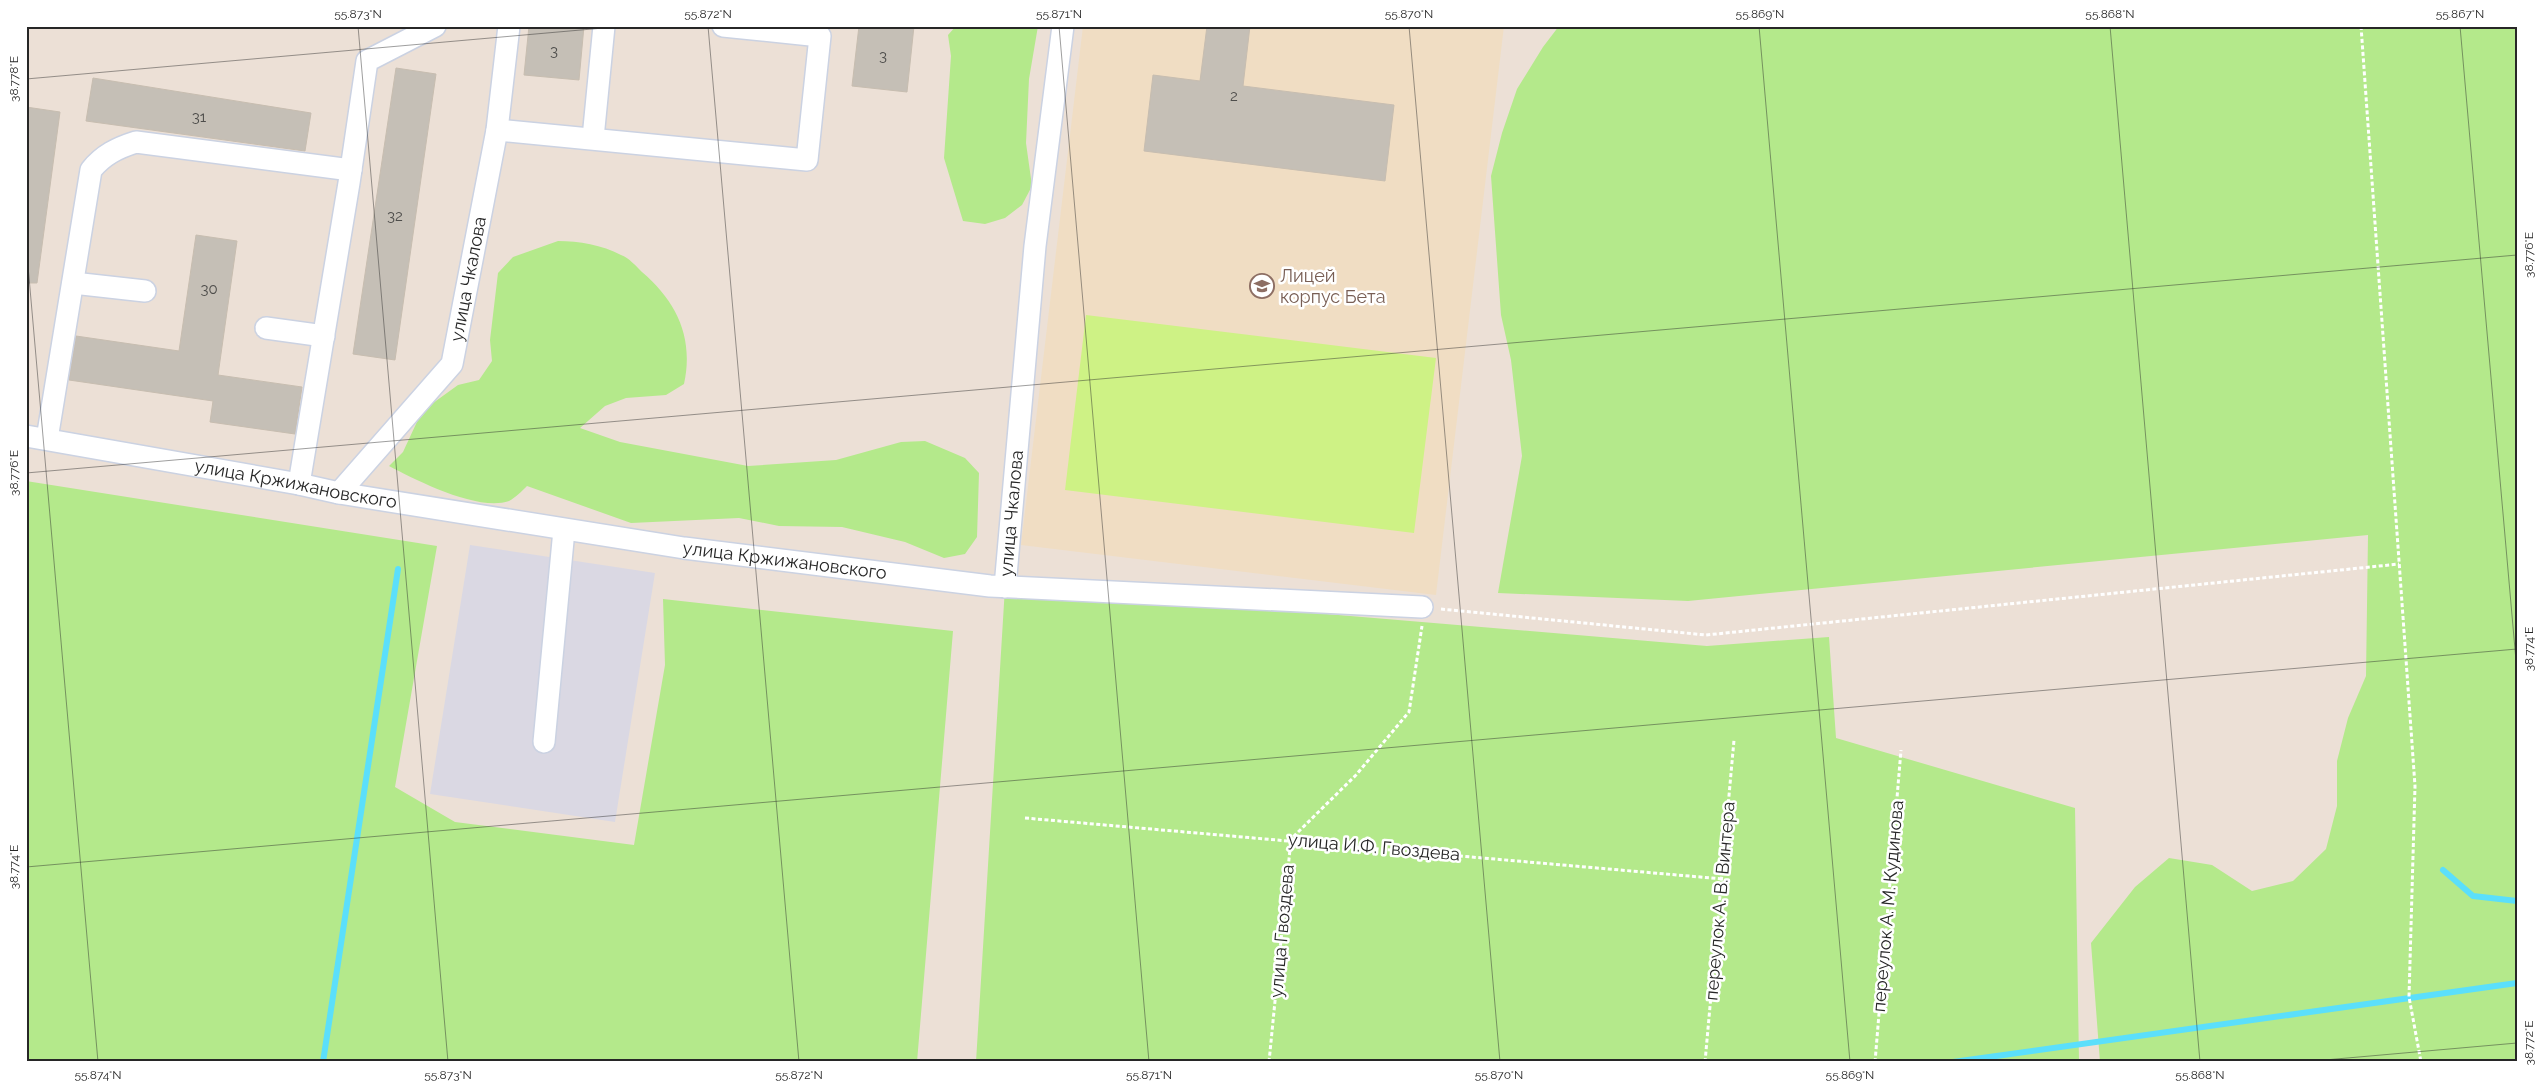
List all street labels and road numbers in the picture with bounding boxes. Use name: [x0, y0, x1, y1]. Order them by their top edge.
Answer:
street label: улица Чкалова: [446, 215, 490, 343]
street label: улица Чкалова: [995, 449, 1027, 577]
street label: улица Кржижановского: [193, 455, 399, 512]
street label: улица Кржижановского: [682, 537, 888, 583]
street label: переулок А. М. Кудинова: [1868, 799, 1907, 1013]
street label: переулок А. В. Винтера: [1700, 801, 1739, 1001]
street label: улица И.Ф. Гвоздева: [1287, 829, 1461, 864]
street label: улица Гвоздева: [1265, 863, 1298, 999]

